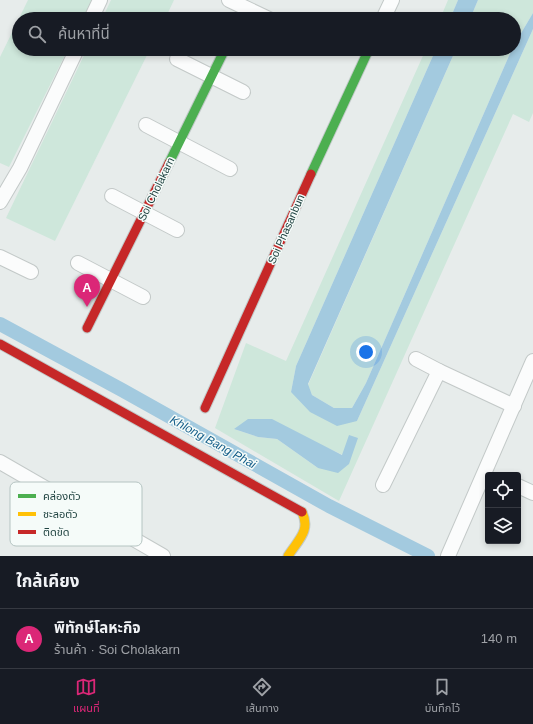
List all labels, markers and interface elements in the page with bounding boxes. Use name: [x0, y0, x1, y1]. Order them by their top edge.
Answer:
search box: [12, 12, 521, 56]
icon: search: [26, 23, 48, 45]
text: ค้นหาที่นี่: [58, 25, 110, 42]
street label: Soi Cholakarn: [135, 155, 177, 223]
street label: Soi Phasanbun: [265, 192, 307, 266]
pin: A: [74, 274, 100, 307]
your location: [356, 342, 376, 362]
water label: Khlong Bang Phai: [168, 413, 259, 472]
map controls: [485, 472, 521, 544]
button: locate: [485, 472, 521, 508]
legend: [10, 482, 142, 546]
text: คล่องตัว: [43, 490, 81, 502]
text: ชะลอตัว: [43, 508, 78, 520]
button: layers: [485, 508, 521, 544]
text: ติดขัด: [43, 526, 70, 538]
text: ใกล้เคียง: [16, 572, 79, 591]
text: พิทักษ์โลหะกิจ: [54, 619, 141, 636]
text: A: [24, 631, 34, 646]
text: 140 m: [481, 631, 517, 646]
text: ร้านค้า · Soi Cholakarn: [54, 642, 180, 657]
tab: แผนที่: [73, 676, 100, 717]
tab: เส้นทาง: [246, 676, 279, 717]
tab: บันทึกไว้: [425, 676, 460, 717]

